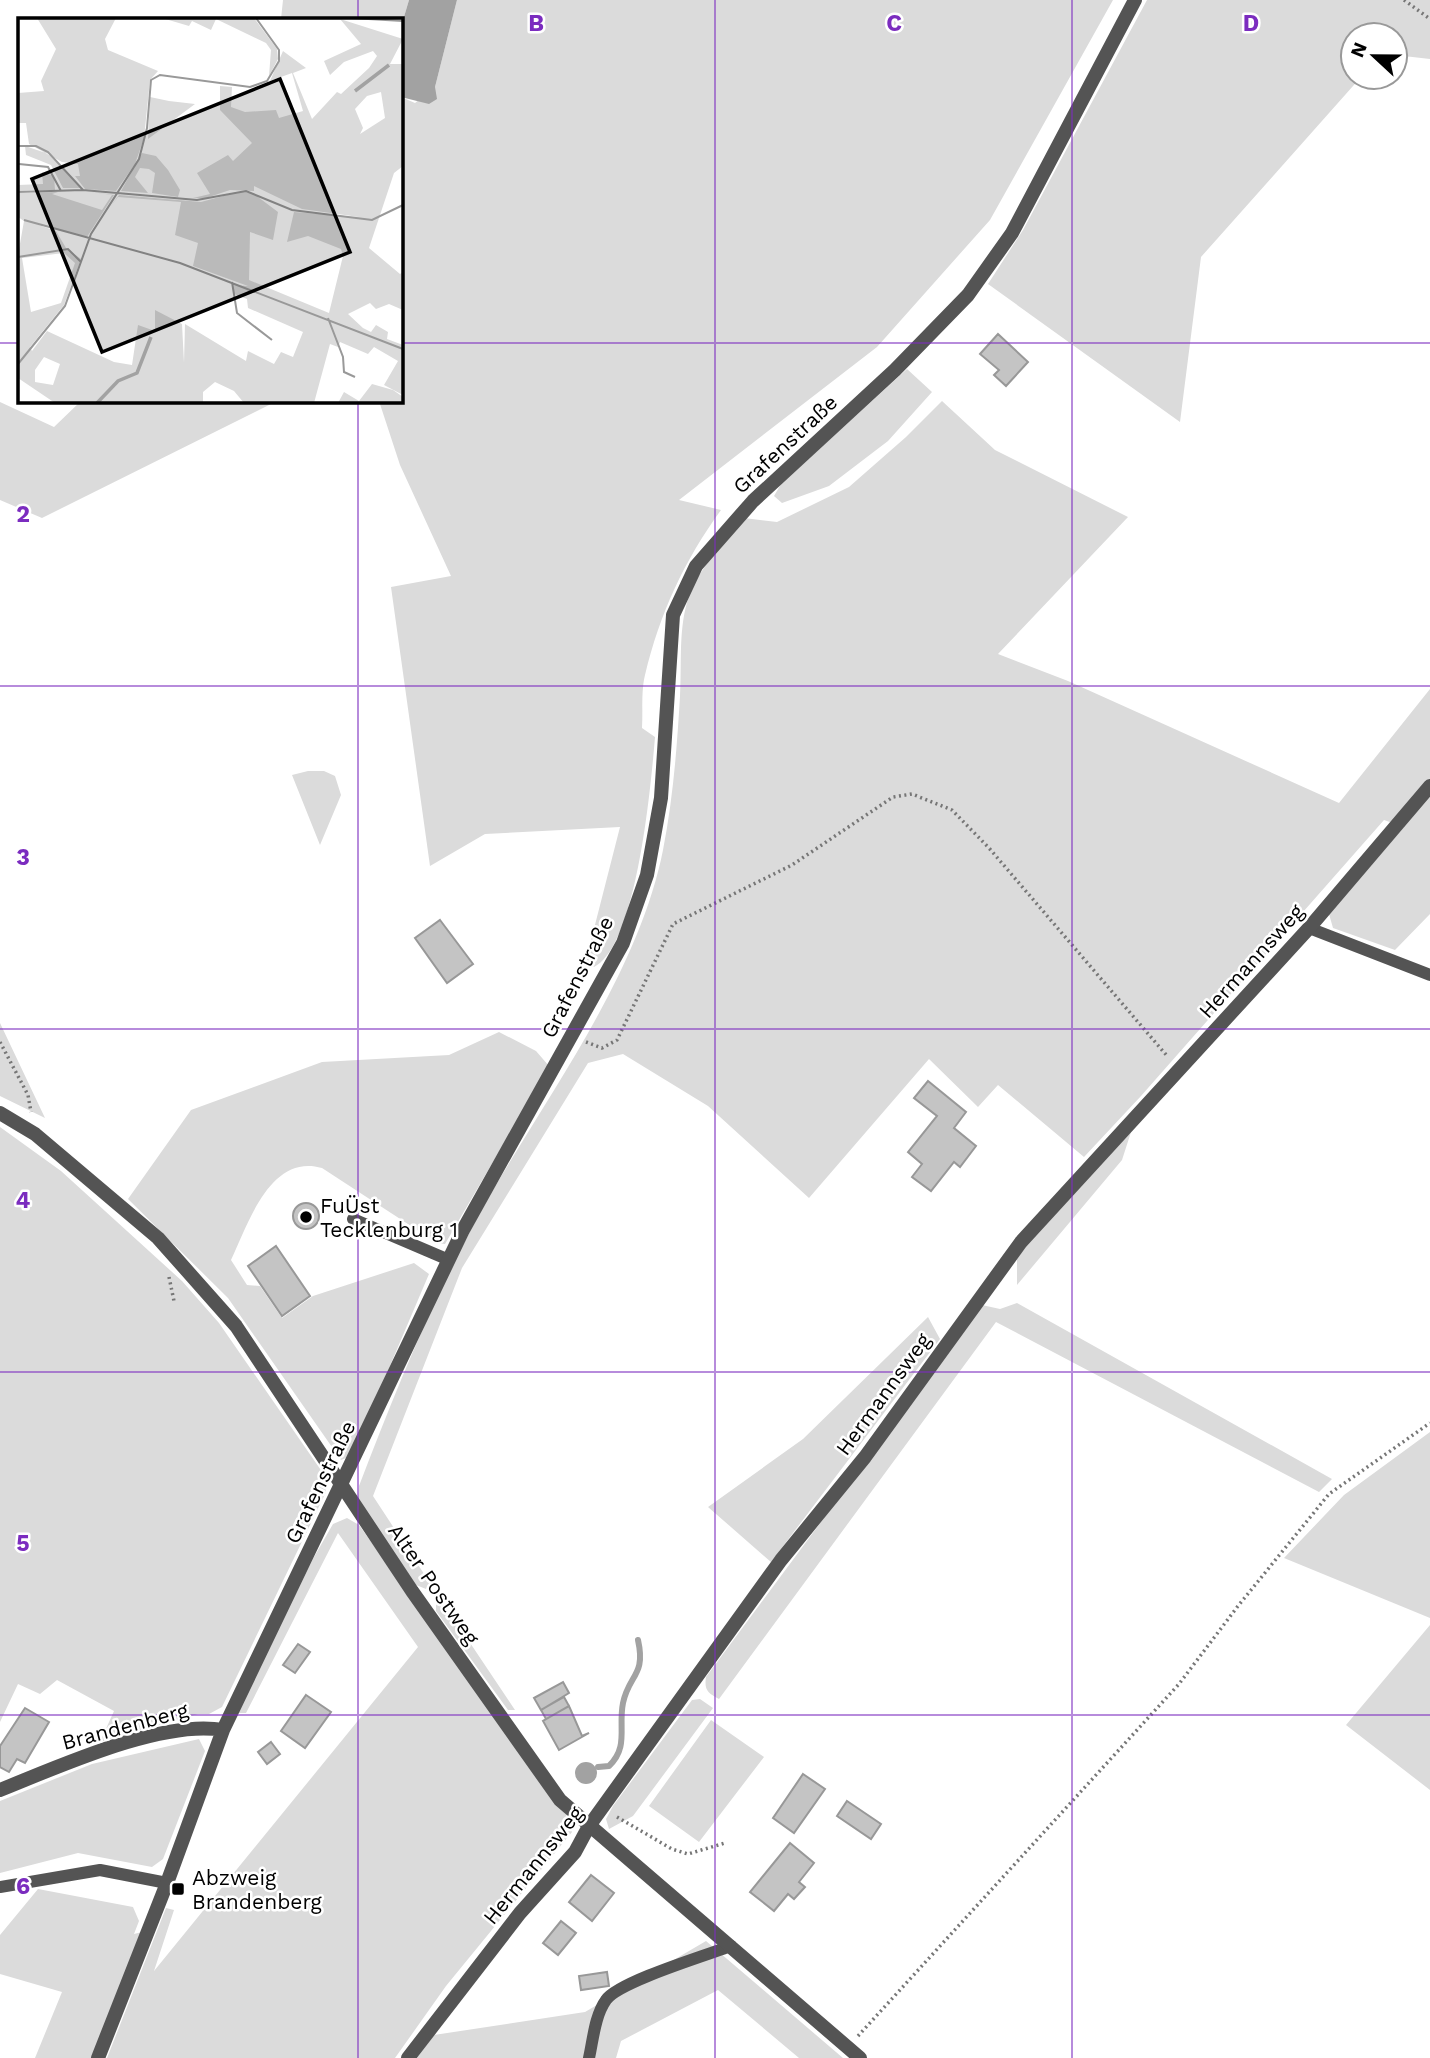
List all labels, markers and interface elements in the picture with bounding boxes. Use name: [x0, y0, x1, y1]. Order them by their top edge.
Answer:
text: B: [528, 10, 544, 37]
text: C: [886, 10, 902, 37]
text: D: [1243, 10, 1259, 37]
inset map: [18, 18, 402, 402]
north arrow: [1339, 21, 1409, 91]
text: N: [1345, 39, 1372, 61]
street label: Grafenstraße: [728, 389, 842, 499]
text: 2: [16, 501, 30, 528]
text: 3: [16, 844, 30, 871]
street label: Hermannsweg: [1193, 898, 1309, 1023]
street label: Grafenstraße: [536, 912, 618, 1042]
text: 4: [16, 1187, 31, 1214]
place label: FuÜst Tecklenburg 1: [320, 1193, 458, 1242]
marker: FuÜst Tecklenburg 1: [298, 1209, 314, 1225]
street label: Hermannsweg: [830, 1327, 936, 1460]
street label: Grafenstraße: [280, 1417, 360, 1547]
street label: Alter Postweg: [383, 1519, 485, 1650]
text: 5: [16, 1530, 30, 1557]
street label: Brandenberg: [59, 1697, 192, 1755]
street label: Hermannsweg: [478, 1800, 589, 1929]
place label: Abzweig Brandenberg: [192, 1865, 322, 1914]
text: 6: [16, 1873, 30, 1900]
marker: Abzweig Brandenberg: [170, 1881, 186, 1897]

